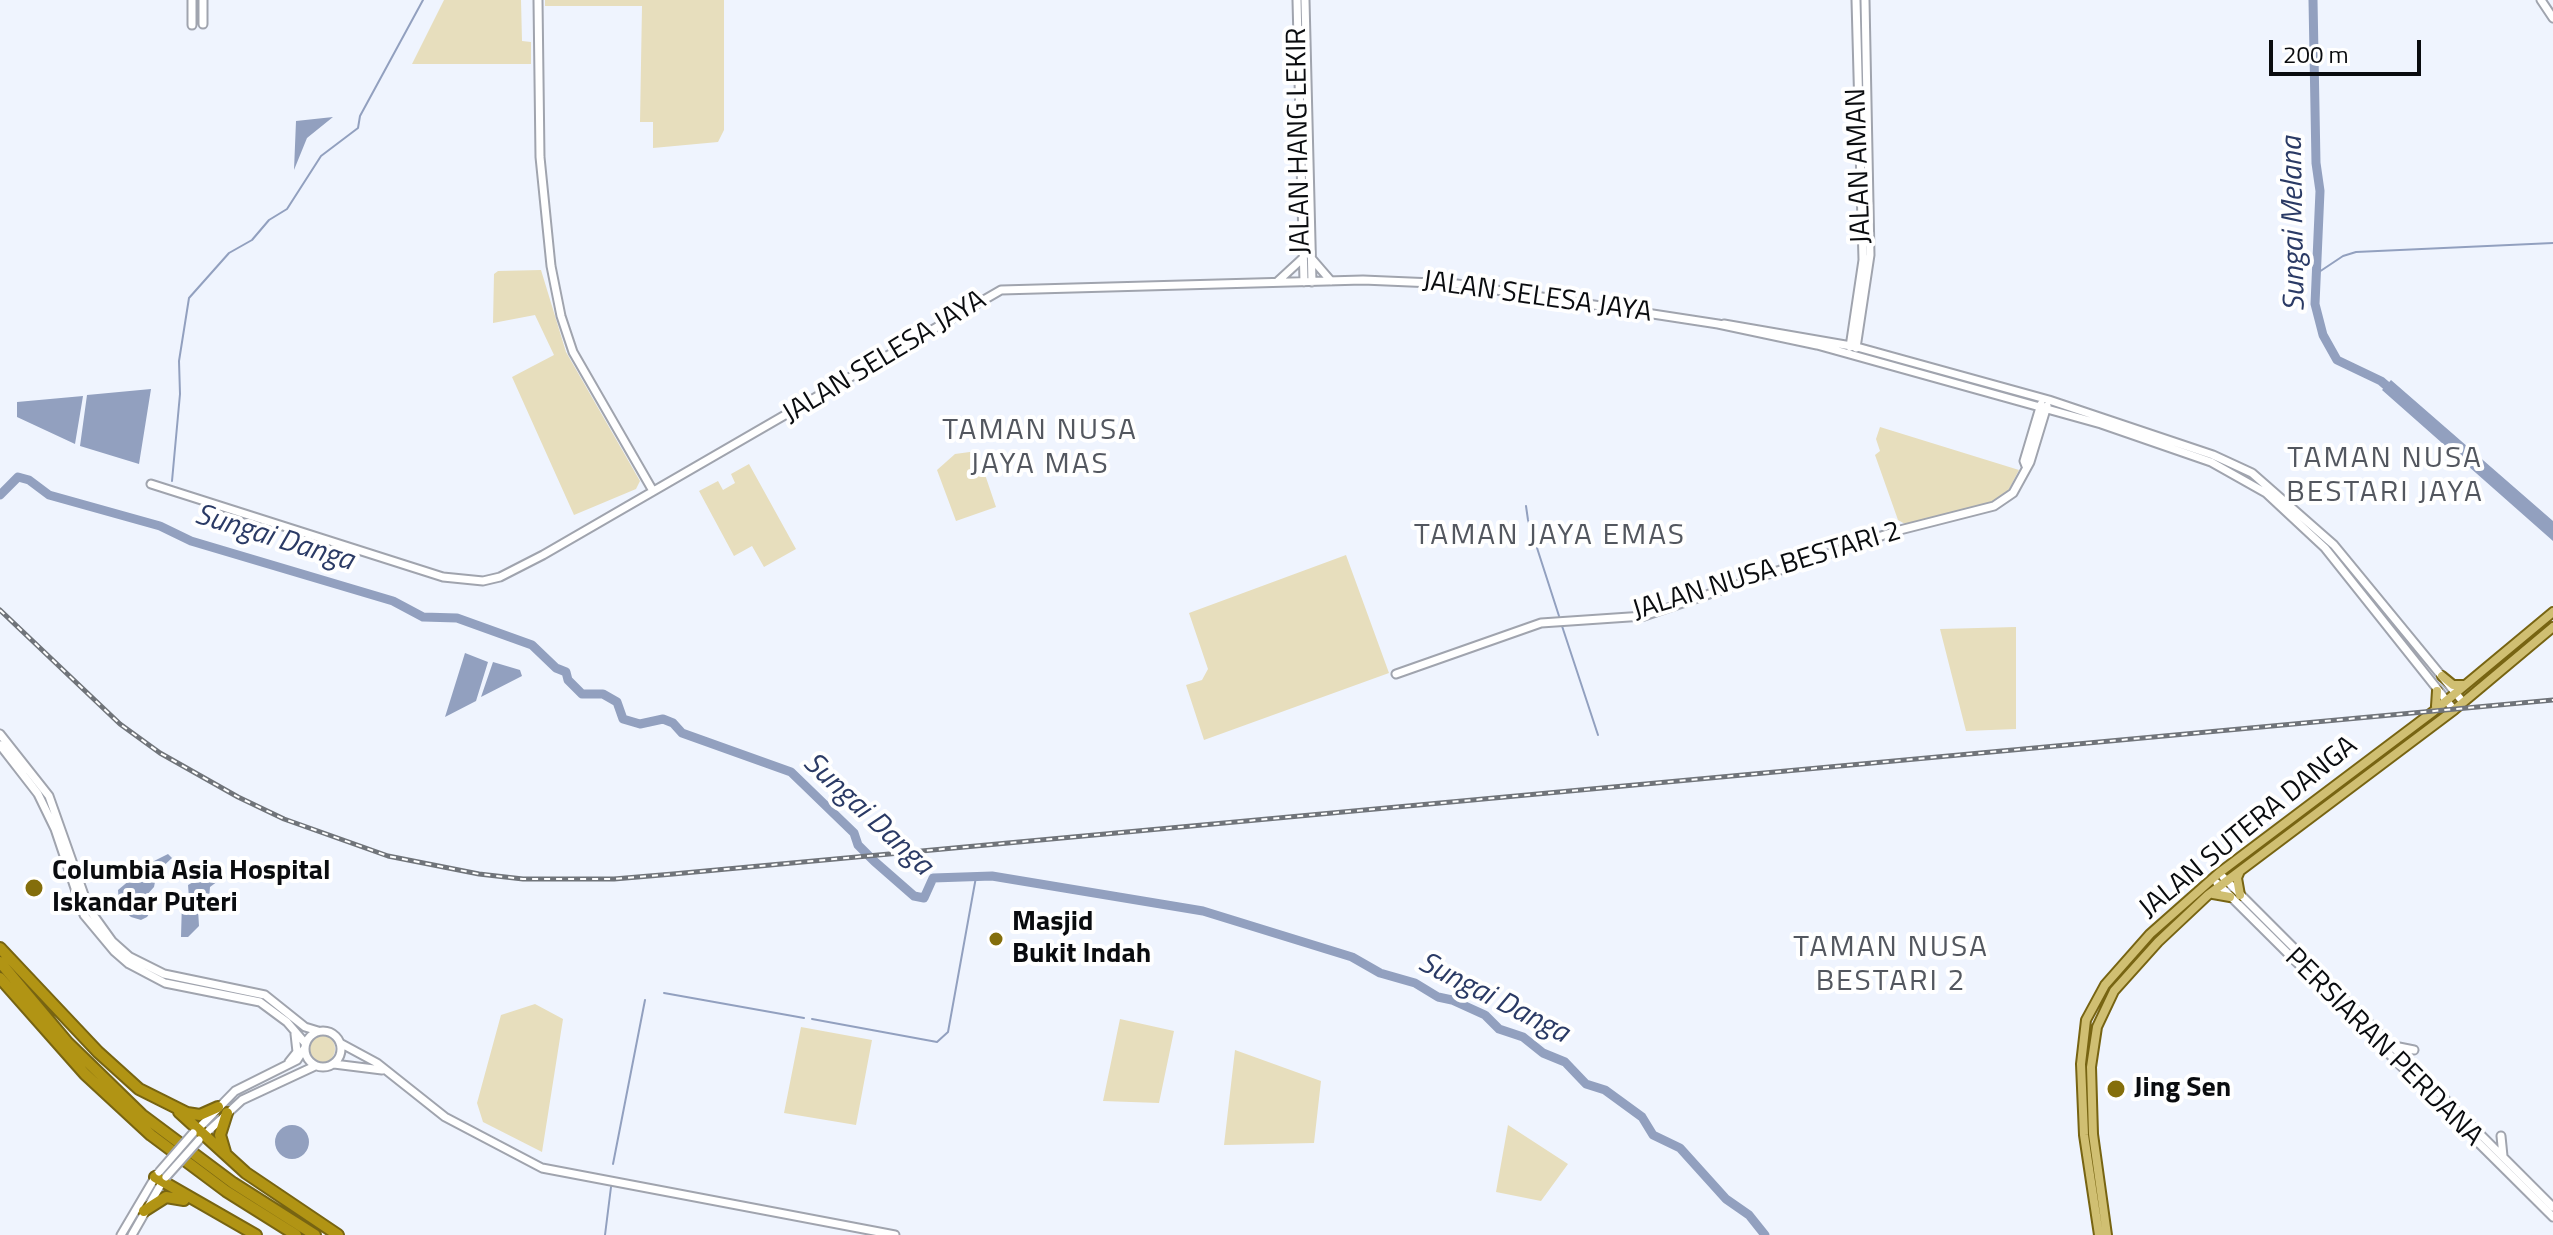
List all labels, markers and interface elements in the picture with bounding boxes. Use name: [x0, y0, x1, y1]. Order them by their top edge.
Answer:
scale bar: [2273, 24, 2425, 74]
street label: JALAN HANG LEKIR: [1281, 27, 1319, 255]
text: 200 m: [2283, 36, 2349, 72]
street label: JALAN AMAN: [1840, 88, 1880, 244]
water label: Sungai Melana: [2275, 136, 2315, 312]
street label: JALAN SELESA JAYA: [1420, 265, 1654, 331]
street label: JALAN SELESA JAYA: [777, 284, 993, 432]
district label: TAMAN NUSA JAYA MAS: [942, 414, 1138, 484]
district label: TAMAN NUSA BESTARI JAYA: [2286, 442, 2484, 512]
water label: Sungai Danga: [190, 498, 358, 580]
street label: JALAN NUSA BESTARI 2: [1629, 515, 1905, 629]
district label: TAMAN JAYA EMAS: [1414, 519, 1686, 555]
street label: JALAN SUTERA DANGA: [2133, 730, 2365, 926]
water label: Sungai Danga: [795, 746, 939, 884]
place label: Columbia Asia Hospital Iskandar Puteri: [52, 855, 331, 921]
marker: Columbia Asia Hospital Iskandar Puteri: [23, 877, 45, 899]
place label: Masjid Bukit Indah: [1012, 906, 1151, 972]
marker: Masjid Bukit Indah: [987, 930, 1005, 948]
district label: TAMAN NUSA BESTARI 2: [1793, 931, 1989, 1002]
street label: PERSIARAN PERDANA: [2277, 942, 2489, 1154]
water label: Sungai Danga: [1412, 946, 1574, 1052]
place label: Jing Sen: [2134, 1072, 2231, 1106]
marker: Jing Sen: [2105, 1078, 2127, 1100]

